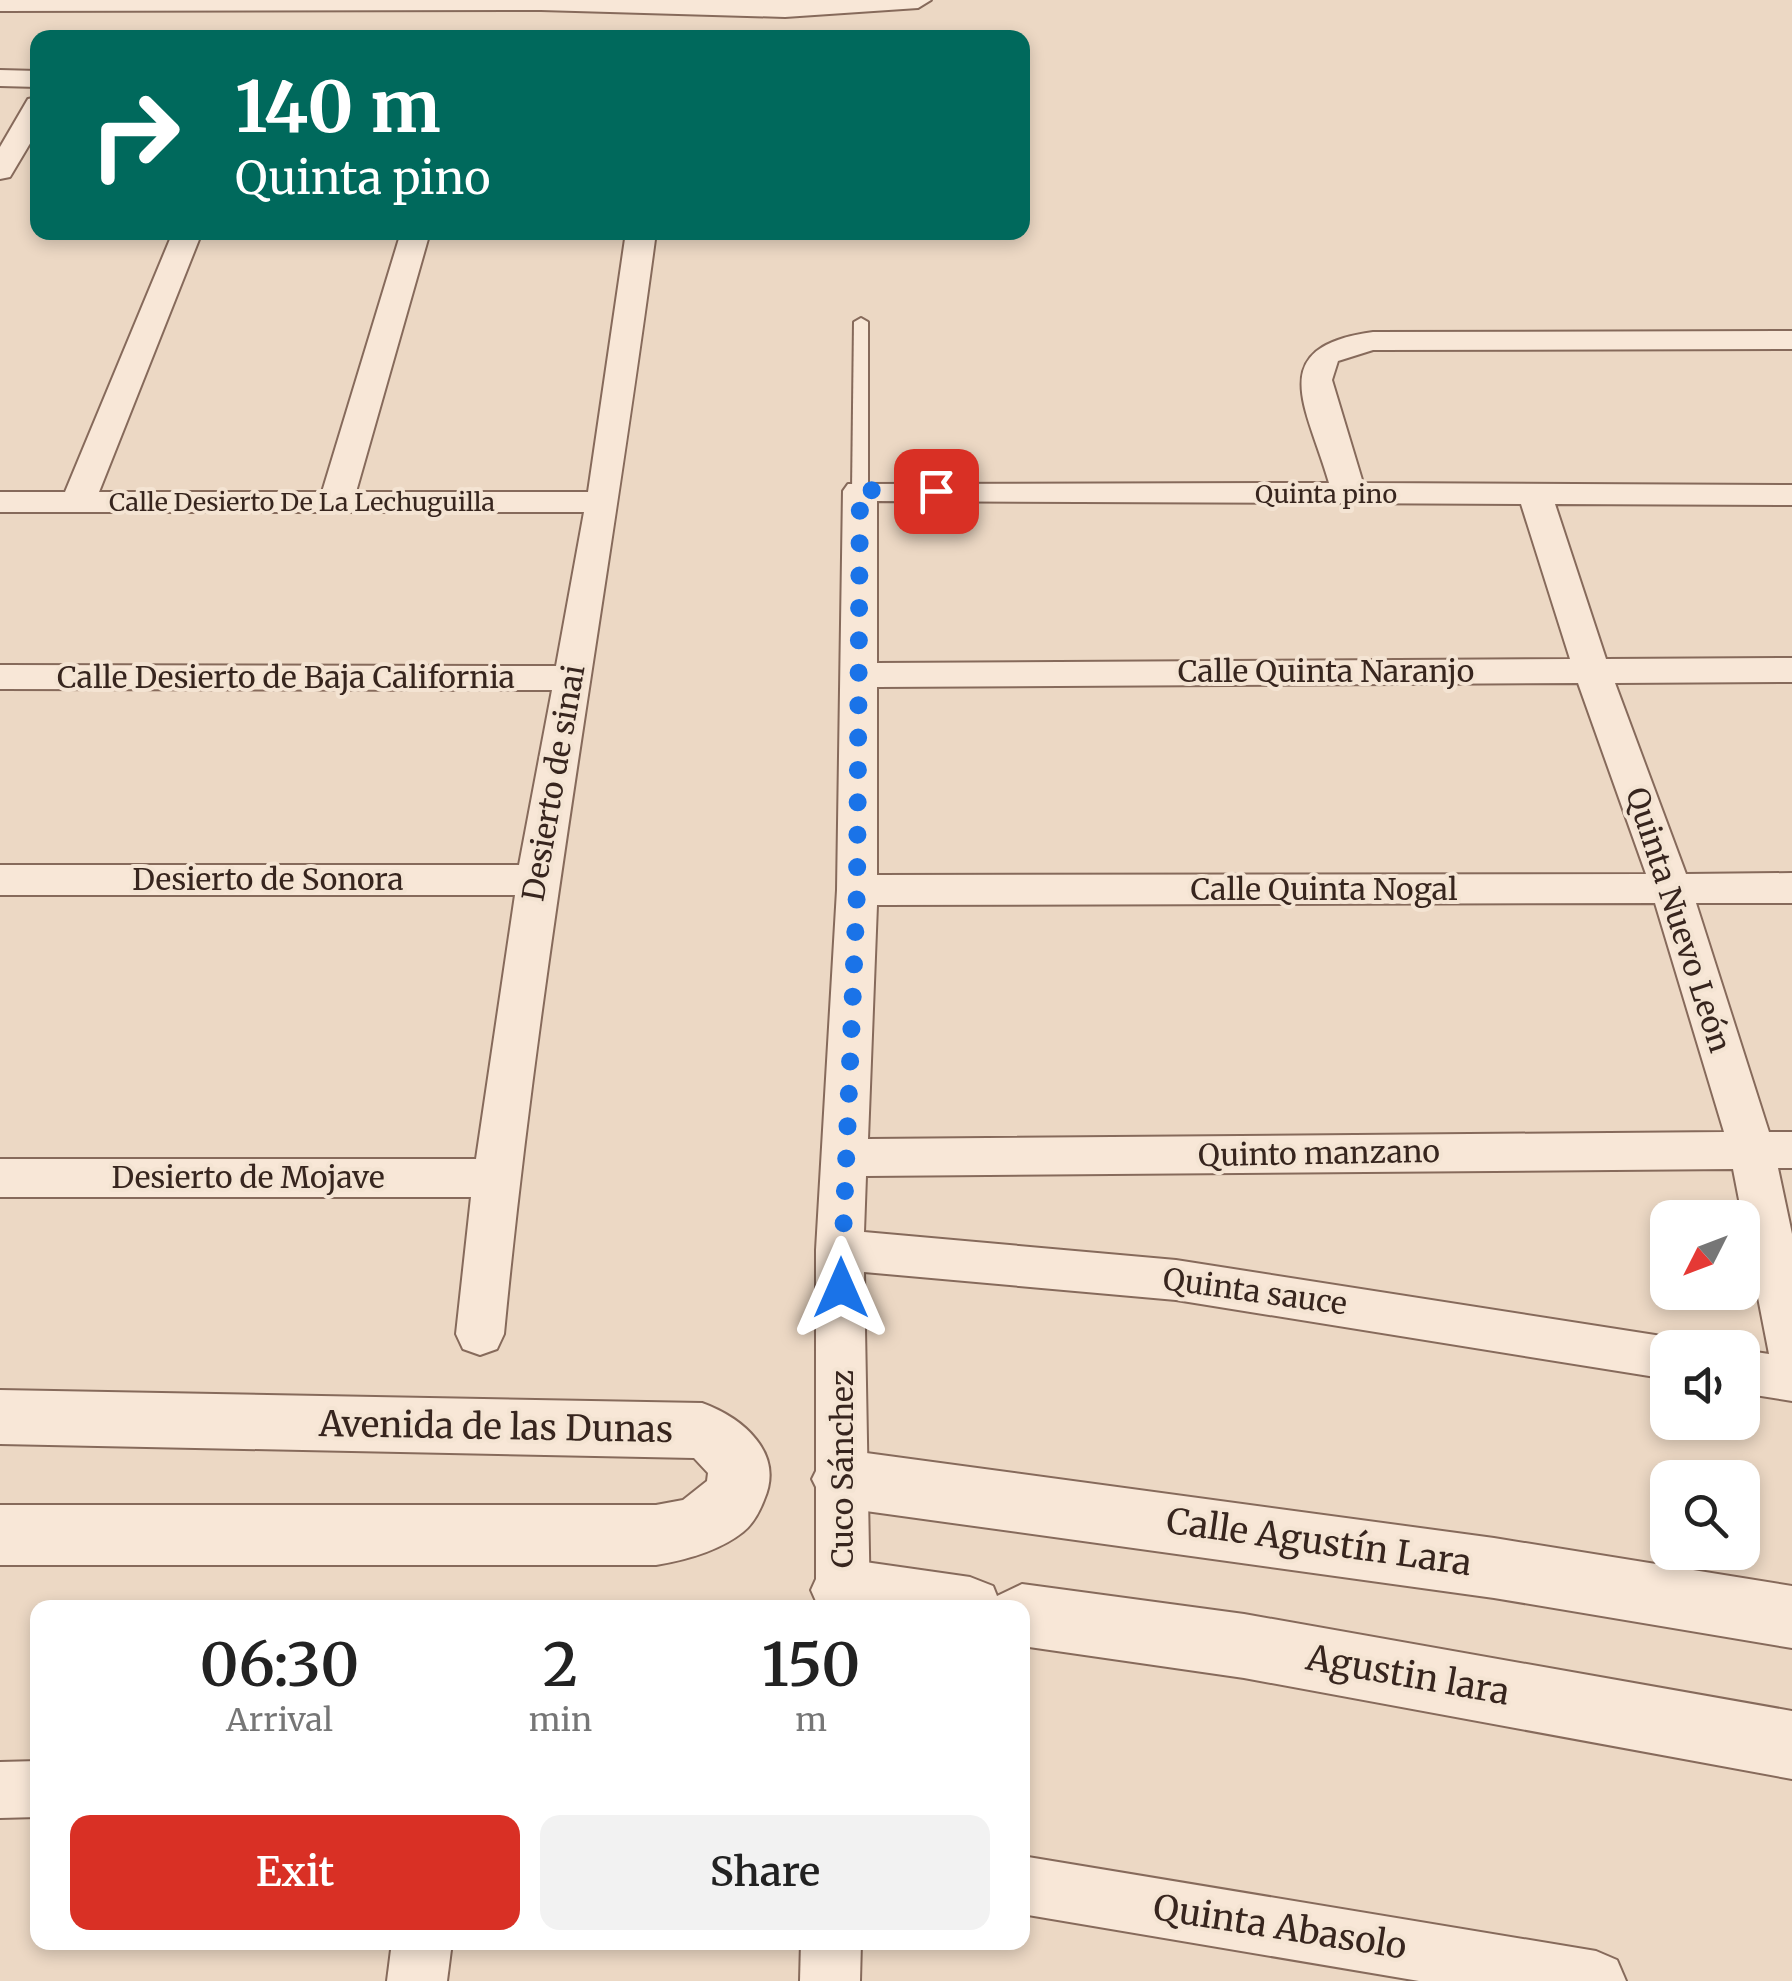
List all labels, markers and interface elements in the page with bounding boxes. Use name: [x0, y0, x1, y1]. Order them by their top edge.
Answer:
text: 140 m: [235, 63, 441, 151]
icon: right: [70, 70, 200, 200]
text: Quinta pino: [235, 150, 491, 206]
pin: [894, 449, 979, 534]
icon: arrive: [909, 464, 964, 519]
street label: Quinta pino: [1255, 478, 1397, 510]
street label: Calle Desierto De La Lechuguilla: [109, 486, 495, 518]
street label: Calle Quinta Naranjo: [1178, 652, 1474, 690]
street label: Calle Desierto de Baja California: [57, 658, 515, 696]
street label: Desierto de sinai: [514, 662, 592, 904]
street label: Quinta Nuevo León: [1618, 782, 1740, 1057]
street label: Desierto de Sonora: [132, 860, 404, 898]
street label: Calle Quinta Nogal: [1191, 870, 1457, 908]
street label: Quinto manzano: [1198, 1132, 1440, 1174]
street label: Desierto de Mojave: [111, 1158, 385, 1196]
north arrow: [1650, 1200, 1760, 1310]
map controls: [1650, 1200, 1760, 1570]
position arrow: [789, 1236, 893, 1340]
street label: Quinta sauce: [1161, 1259, 1350, 1323]
button: sound: [1650, 1330, 1760, 1440]
street label: Cuco Sánchez: [823, 1370, 861, 1568]
street label: Avenida de las Dunas: [318, 1402, 673, 1452]
button: search: [1650, 1460, 1760, 1570]
street label: Calle Agustín Lara: [1164, 1499, 1474, 1585]
text: 06:30: [200, 1627, 359, 1702]
text: 2: [543, 1627, 578, 1702]
text: 150: [762, 1627, 860, 1702]
street label: Agustin lara: [1302, 1635, 1513, 1714]
text: Arrival: [226, 1700, 333, 1740]
text: min: [529, 1700, 592, 1740]
text: m: [795, 1700, 827, 1740]
button: Exit: [70, 1815, 520, 1930]
button: Share: [540, 1815, 990, 1930]
street label: Quinta Abasolo: [1150, 1885, 1410, 1969]

